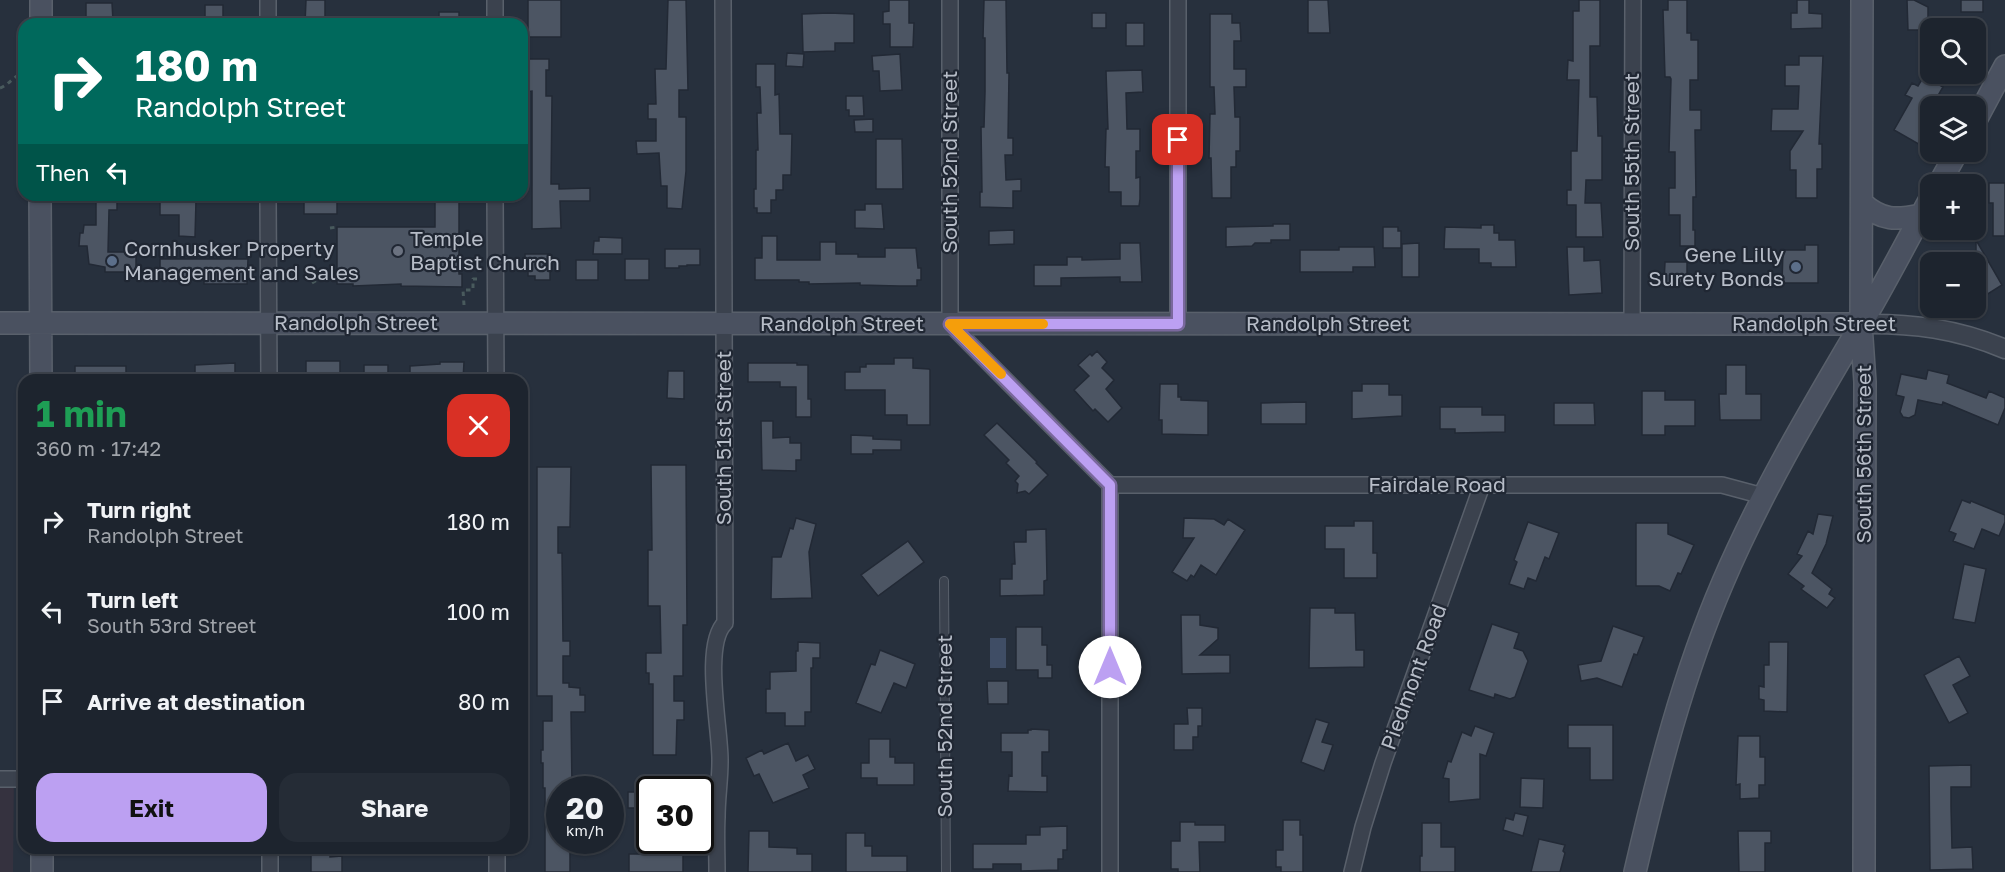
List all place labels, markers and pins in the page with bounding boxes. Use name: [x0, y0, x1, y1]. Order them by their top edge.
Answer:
pin: [1152, 114, 1203, 165]
place label: Temple Baptist Church: [410, 225, 560, 275]
place label: Cornhusker Property Management and Sales: [124, 235, 359, 285]
place label: Gene Lilly Surety Bonds: [1648, 241, 1784, 291]
marker: Temple Baptist Church: [391, 244, 405, 258]
marker: Cornhusker Property Management and Sales: [105, 254, 119, 268]
marker: Gene Lilly Surety Bonds: [1789, 260, 1803, 274]

